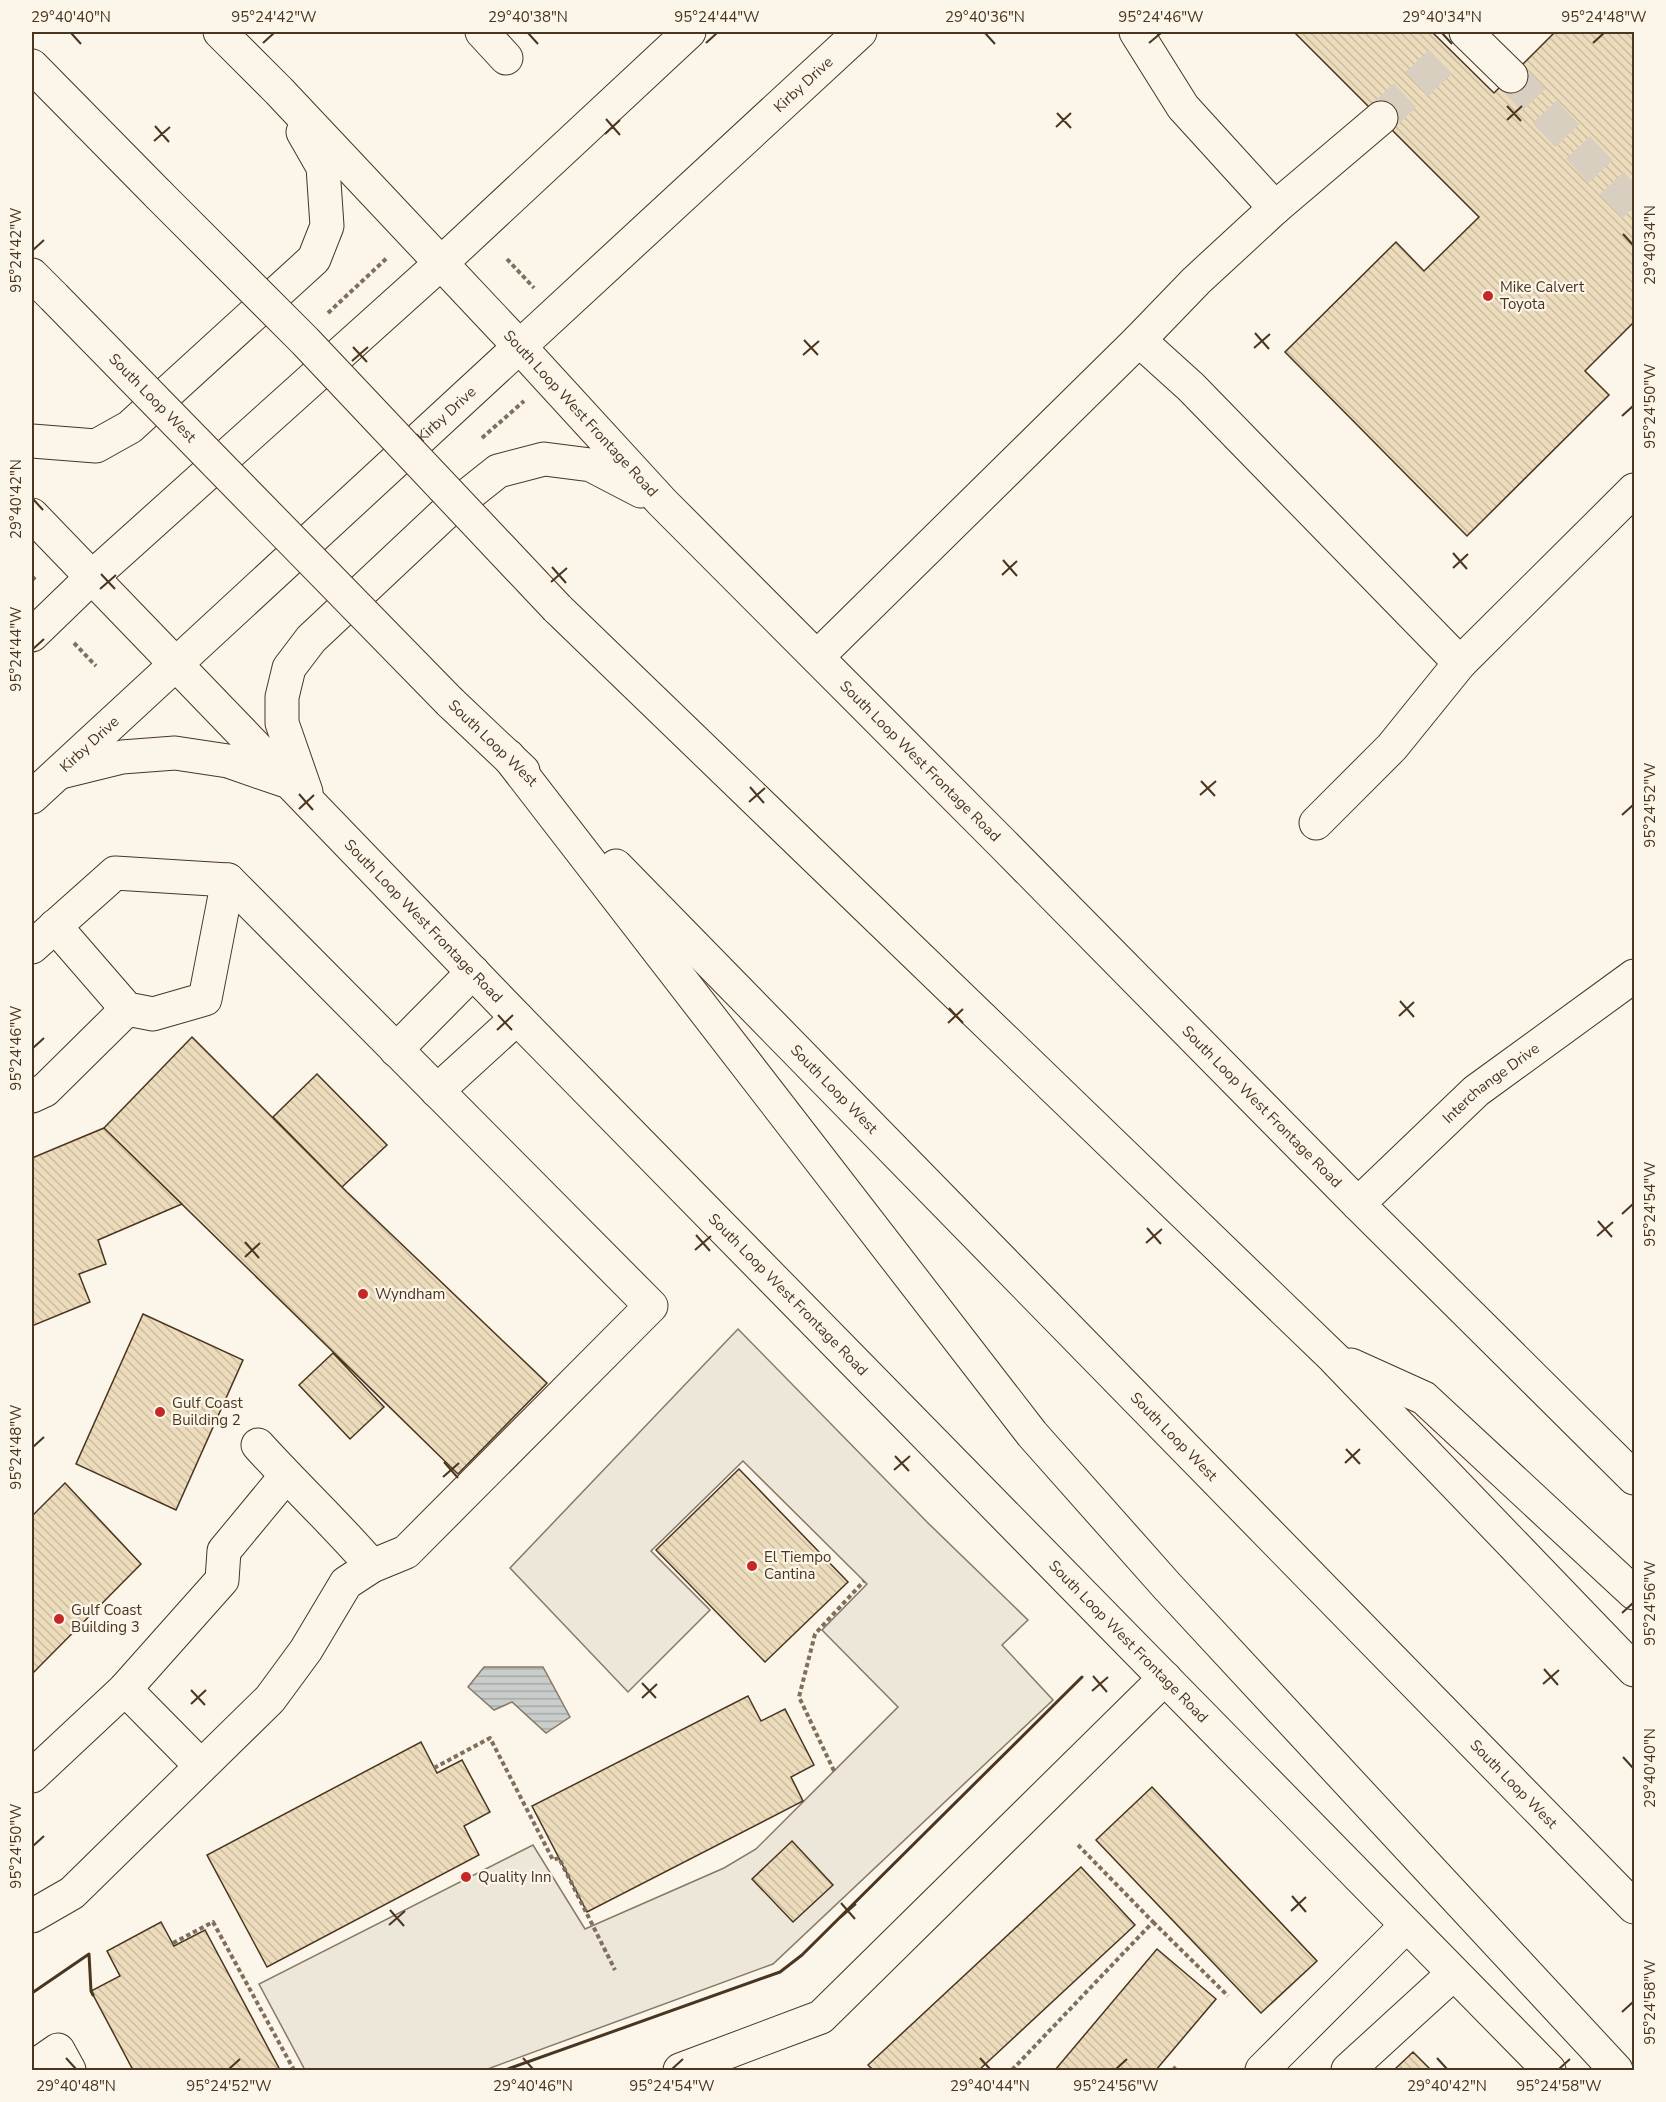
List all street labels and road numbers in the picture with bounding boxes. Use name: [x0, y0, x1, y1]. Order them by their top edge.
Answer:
street label: Kirby Drive: [769, 52, 837, 117]
street label: South Loop West Frontage Road: [499, 326, 662, 501]
street label: South Loop West: [105, 349, 201, 447]
street label: Kirby Drive: [412, 382, 480, 447]
street label: South Loop West Frontage Road: [836, 676, 1005, 846]
street label: South Loop West: [444, 695, 543, 791]
street label: Kirby Drive: [55, 712, 123, 777]
street label: South Loop West Frontage Road: [340, 835, 507, 1007]
street label: South Loop West Frontage Road: [1178, 1021, 1346, 1192]
street label: Interchange Drive: [1438, 1038, 1543, 1128]
street label: South Loop West: [786, 1040, 883, 1138]
street label: South Loop West Frontage Road: [704, 1209, 872, 1380]
street label: South Loop West: [1126, 1388, 1223, 1486]
street label: South Loop West Frontage Road: [1044, 1556, 1213, 1727]
street label: South Loop West: [1466, 1735, 1562, 1833]

